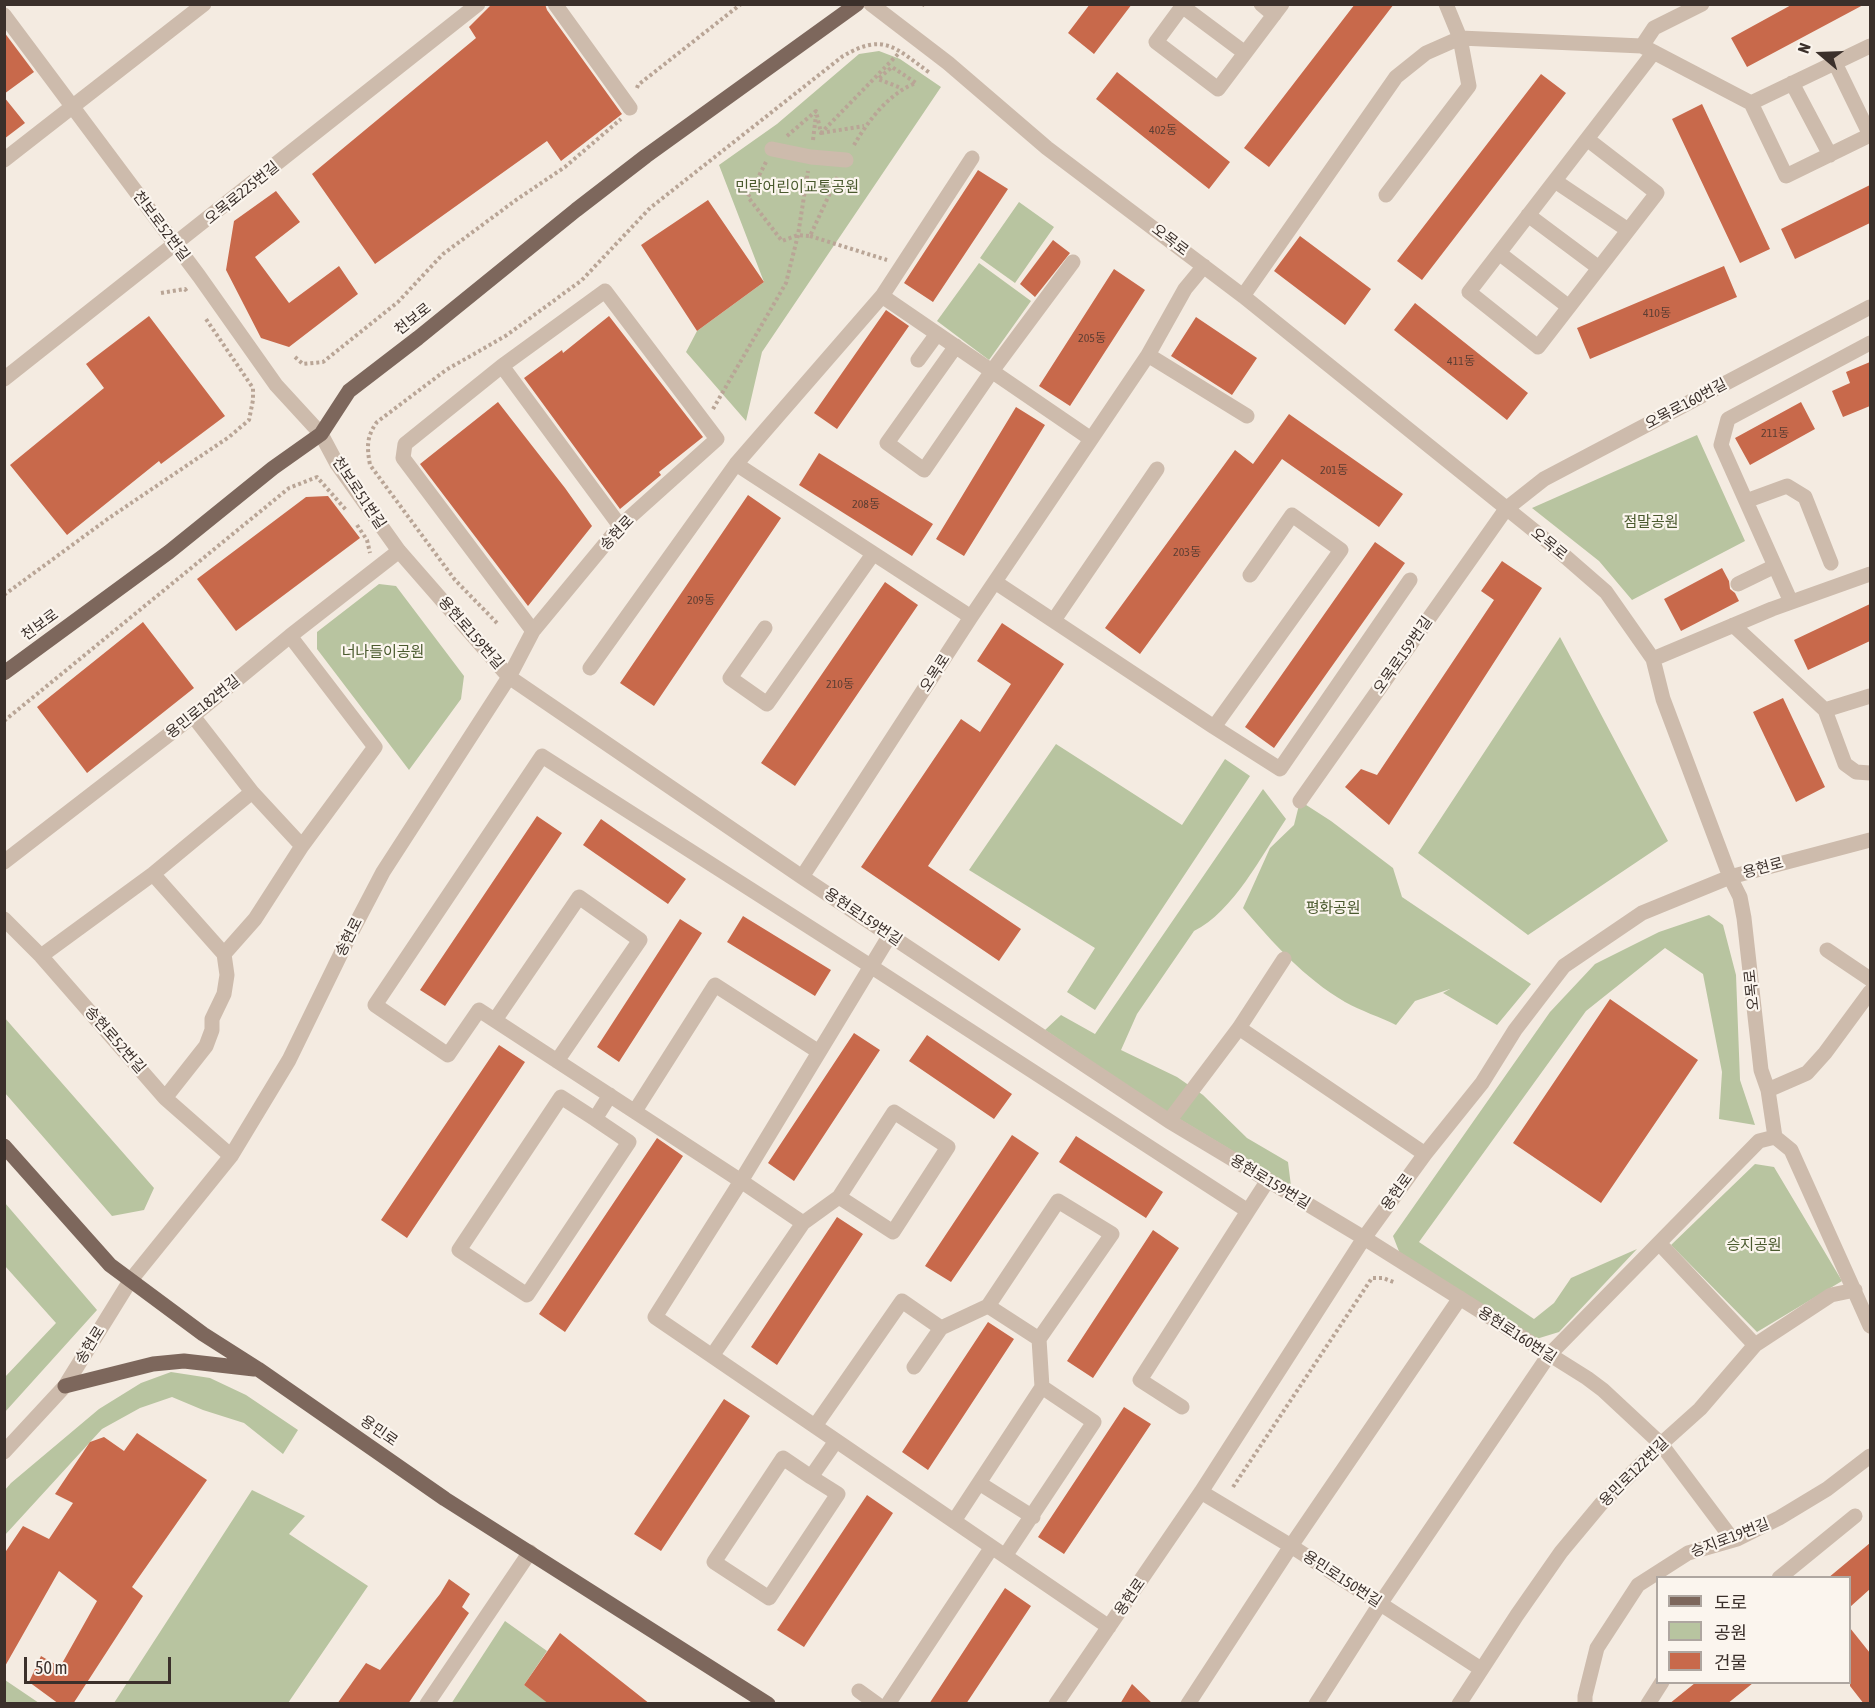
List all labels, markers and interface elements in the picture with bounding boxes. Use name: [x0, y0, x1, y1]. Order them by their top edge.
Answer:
north arrow: [1791, 24, 1851, 84]
text: N: [1794, 41, 1814, 56]
house number: 402동: [1149, 123, 1177, 137]
street label: 오목로225번길: [201, 158, 283, 228]
park label: 민락어린이교통공원: [735, 178, 859, 196]
street label: 천보로52번길: [129, 187, 193, 265]
street label: 오목로: [1148, 220, 1192, 260]
street label: 천보로: [391, 299, 435, 339]
house number: 410동: [1643, 306, 1671, 320]
house number: 205동: [1078, 331, 1106, 345]
house number: 411동: [1447, 354, 1475, 368]
street label: 오목로160번길: [1642, 375, 1730, 433]
house number: 211동: [1761, 426, 1789, 440]
street label: 천보로51번길: [328, 454, 390, 532]
house number: 201동: [1320, 463, 1348, 477]
house number: 208동: [852, 497, 880, 511]
street label: 송현로: [596, 512, 638, 554]
park label: 점말공원: [1623, 513, 1679, 531]
street label: 오목로: [1527, 524, 1571, 564]
house number: 203동: [1173, 545, 1201, 559]
street label: 용현로159번길: [435, 593, 507, 673]
house number: 209동: [687, 593, 715, 607]
street label: 천보로: [18, 606, 62, 644]
street label: 오목로159번길: [1370, 613, 1436, 697]
park label: 너나들이공원: [342, 643, 424, 661]
street label: 오목로: [916, 651, 954, 695]
street label: 용민로182번길: [162, 672, 244, 742]
house number: 210동: [826, 677, 854, 691]
street label: 용현로: [1741, 854, 1785, 882]
street label: 용현로159번길: [821, 884, 905, 950]
park label: 평화공원: [1305, 899, 1361, 917]
street label: 송현로: [332, 914, 366, 960]
street label: 오목로: [1741, 968, 1763, 1012]
street label: 송현로52번길: [81, 1003, 149, 1077]
street label: 용현로159번길: [1227, 1151, 1313, 1213]
street label: 용현로: [1378, 1170, 1416, 1214]
park label: 승지공원: [1726, 1236, 1782, 1254]
street label: 용현로160번길: [1474, 1303, 1560, 1367]
street label: 송현로: [71, 1323, 109, 1367]
street label: 용민로: [357, 1412, 401, 1450]
street label: 용민로122번길: [1596, 1434, 1672, 1510]
street label: 승지로19번길: [1688, 1515, 1772, 1561]
street label: 용민로150번길: [1299, 1547, 1385, 1611]
street label: 용현로: [1111, 1575, 1149, 1619]
legend: [1656, 1576, 1851, 1684]
text: 도로: [1714, 1592, 1747, 1613]
text: 공원: [1714, 1622, 1747, 1643]
scale bar: [27, 1645, 174, 1683]
text: 건물: [1714, 1652, 1747, 1673]
text: 50 m: [35, 1657, 67, 1678]

